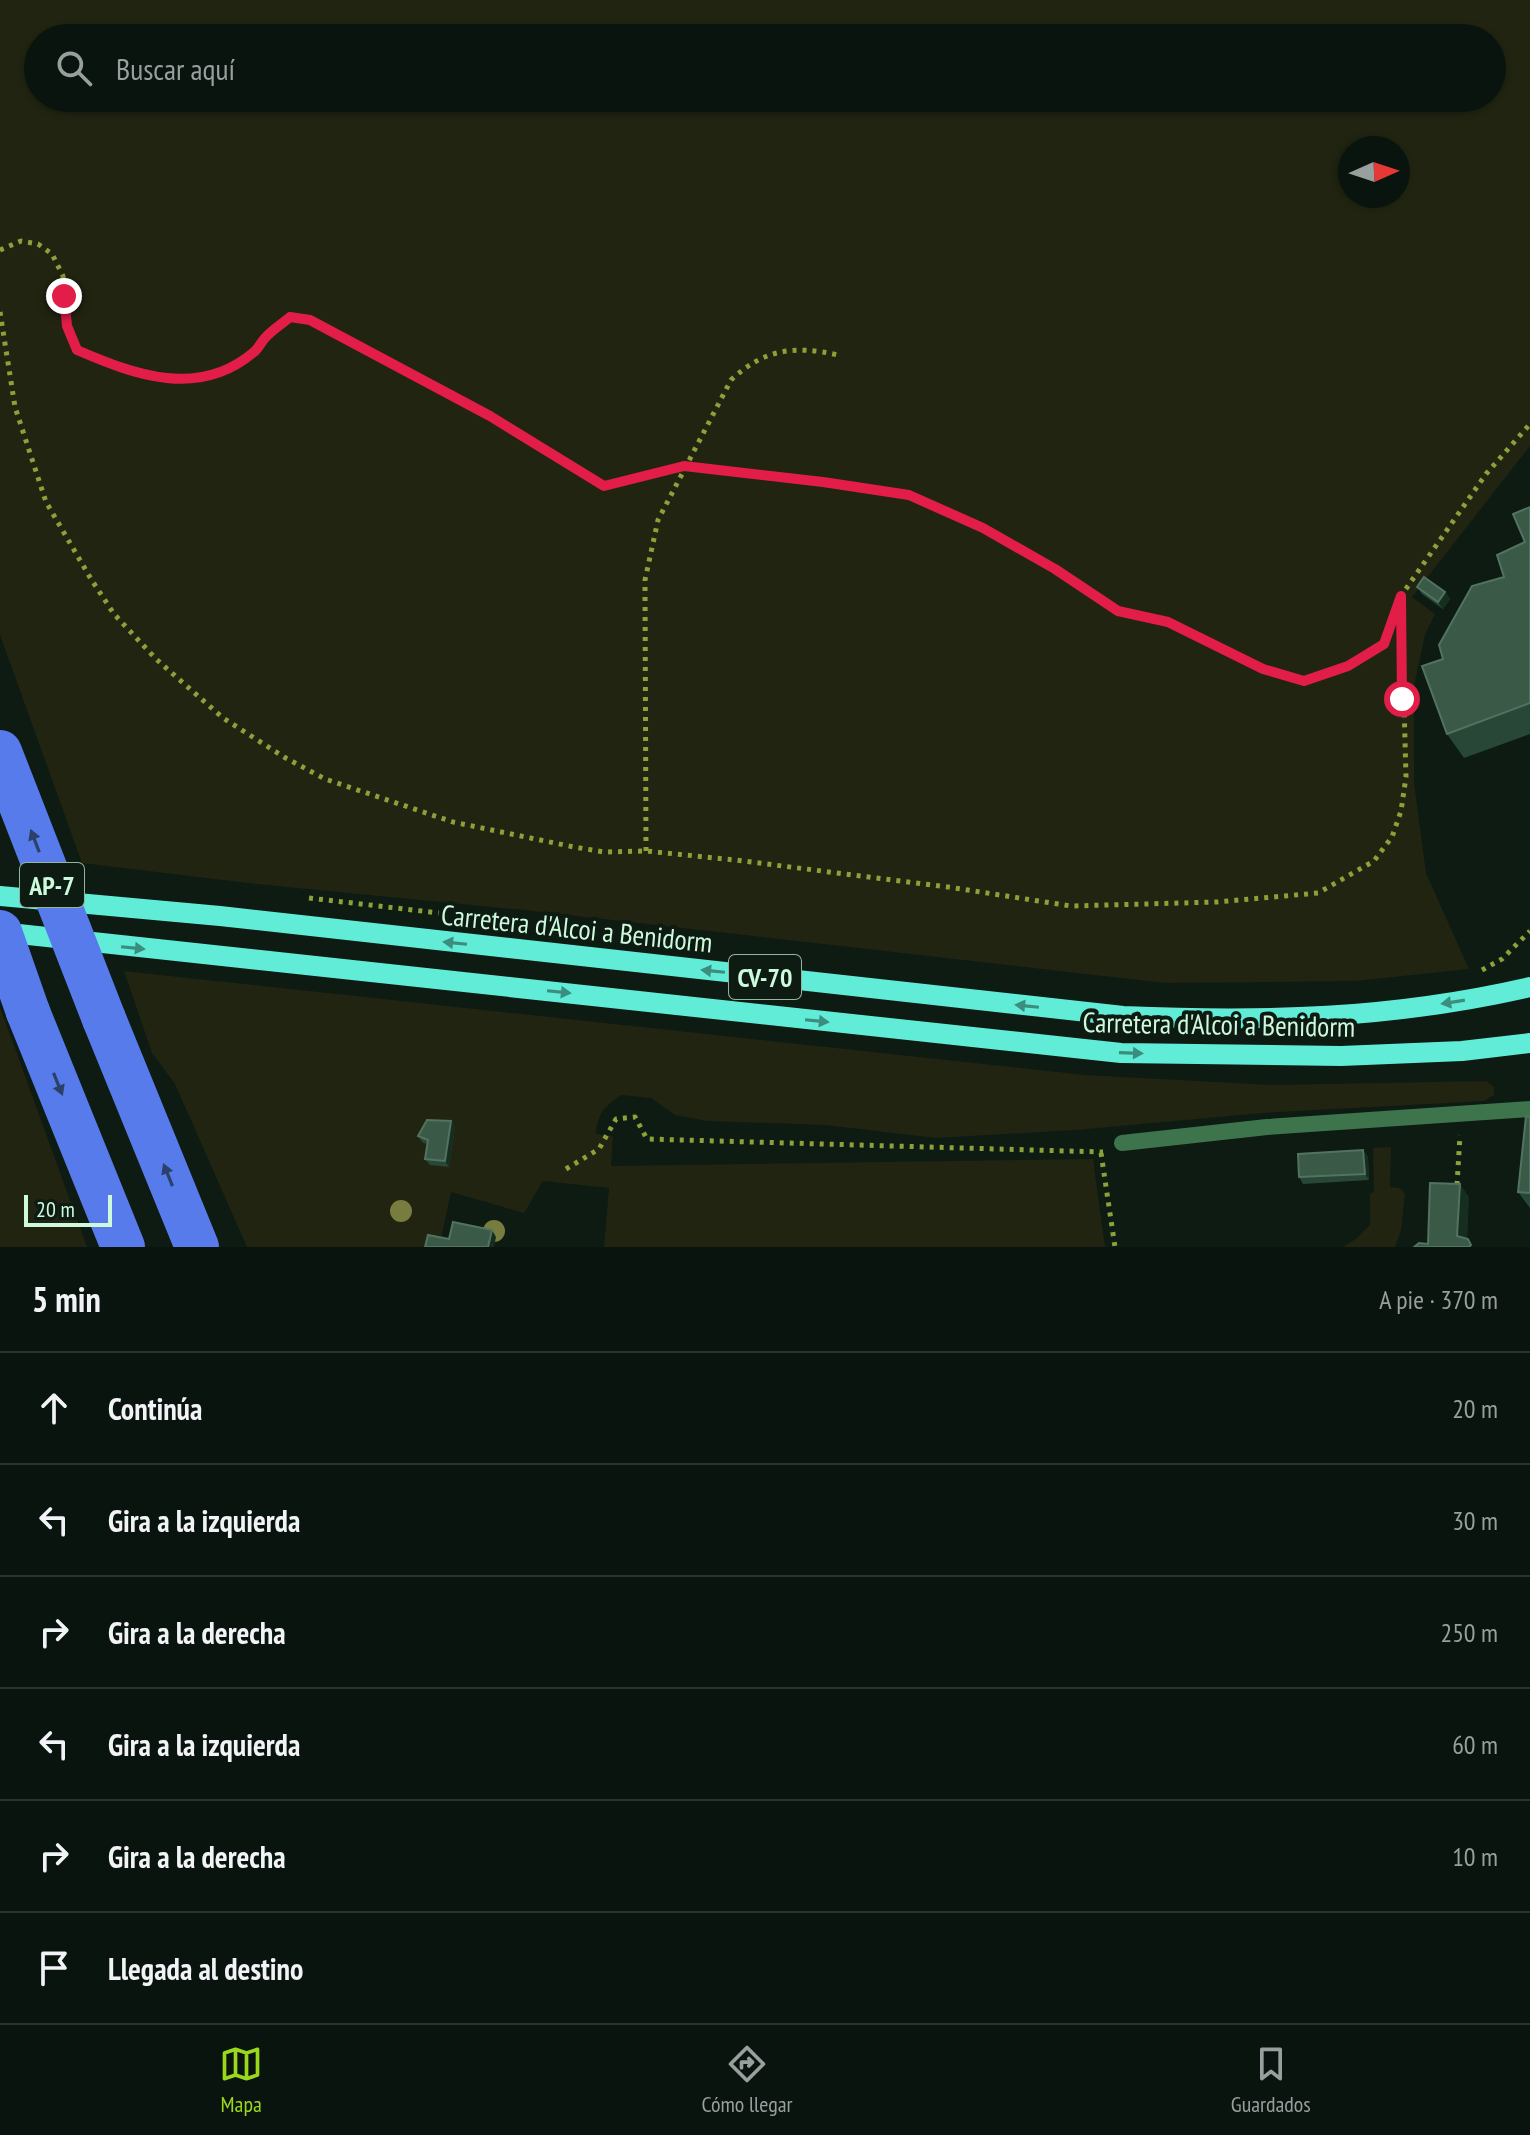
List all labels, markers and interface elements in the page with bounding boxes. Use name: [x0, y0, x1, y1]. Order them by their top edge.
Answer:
search box: [24, 24, 1506, 112]
icon: search: [52, 46, 96, 90]
text: Buscar aquí: [116, 49, 235, 88]
north arrow: [1338, 136, 1410, 208]
route end: [46, 278, 82, 314]
route start: [1384, 681, 1420, 717]
one-way arrow: [28, 829, 41, 853]
road number: AP-7: [20, 863, 84, 907]
street label: Carretera d'Alcoi a Benidorm: [440, 895, 714, 961]
one-way arrow: [442, 936, 467, 949]
one-way arrow: [121, 941, 146, 954]
road number: CV-70: [729, 955, 801, 999]
one-way arrow: [700, 965, 725, 978]
one-way arrow: [547, 986, 572, 999]
one-way arrow: [1441, 996, 1466, 1009]
one-way arrow: [1014, 999, 1039, 1012]
street label: Carretera d'Alcoi a Benidorm: [1082, 1003, 1356, 1045]
one-way arrow: [805, 1015, 830, 1028]
one-way arrow: [1119, 1047, 1144, 1060]
one-way arrow: [51, 1072, 64, 1096]
one-way arrow: [161, 1163, 174, 1187]
scale bar: [24, 1191, 112, 1227]
text: 20 m: [36, 1195, 75, 1223]
text: 5 min: [32, 1277, 101, 1321]
text: A pie · 370 m: [1379, 1283, 1498, 1316]
icon: ahead: [32, 1386, 76, 1430]
text: Continúa: [108, 1389, 202, 1428]
text: 20 m: [1452, 1392, 1498, 1425]
icon: left: [32, 1498, 76, 1542]
text: Gira a la izquierda: [108, 1501, 300, 1540]
text: 30 m: [1452, 1504, 1498, 1537]
icon: right: [32, 1610, 76, 1654]
text: Gira a la derecha: [108, 1613, 286, 1652]
text: 250 m: [1440, 1616, 1498, 1649]
icon: left: [32, 1722, 76, 1766]
text: Gira a la izquierda: [108, 1725, 300, 1764]
text: 60 m: [1452, 1728, 1498, 1761]
icon: right: [32, 1834, 76, 1878]
text: Gira a la derecha: [108, 1837, 286, 1876]
text: 10 m: [1452, 1840, 1498, 1873]
icon: arrive: [32, 1946, 76, 1990]
text: Llegada al destino: [108, 1949, 303, 1988]
tab: Mapa: [219, 2042, 263, 2118]
tab: Cómo llegar: [702, 2042, 792, 2118]
tab: Guardados: [1231, 2042, 1311, 2118]

